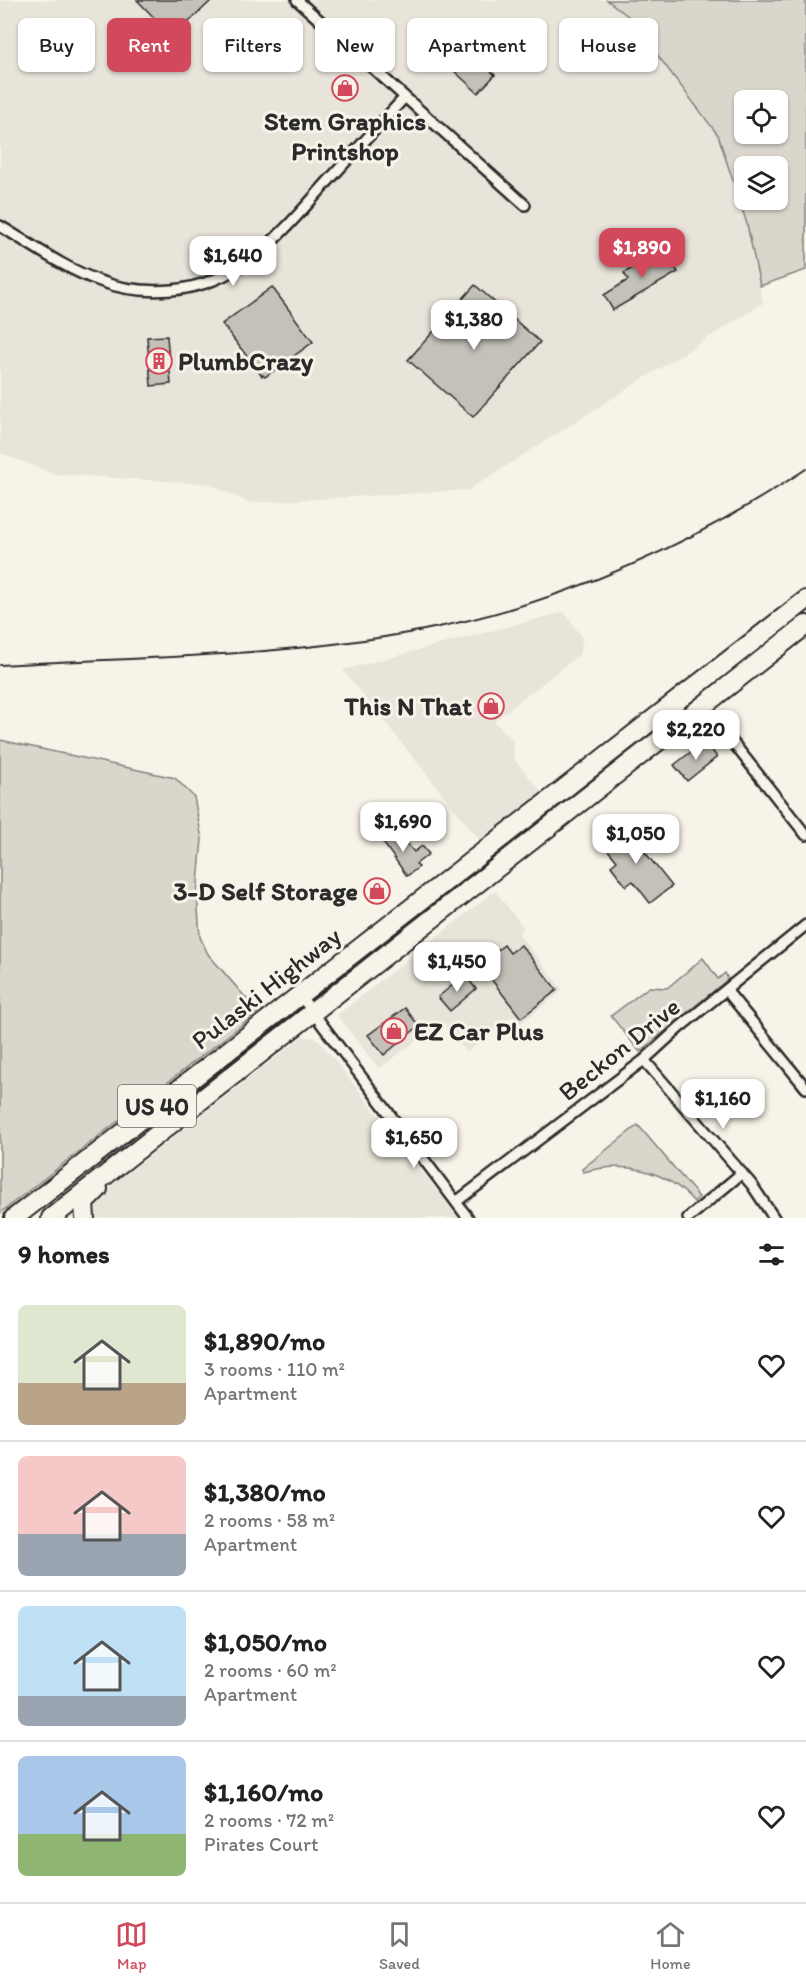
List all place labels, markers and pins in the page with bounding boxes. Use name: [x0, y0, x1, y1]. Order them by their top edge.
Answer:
shop icon: Stem Graphics Printshop: [330, 73, 360, 103]
place label: Stem Graphics Printshop: [264, 105, 426, 167]
pin: $1,890: [593, 228, 691, 279]
pin: $1,640: [184, 236, 282, 287]
pin: $1,380: [425, 300, 523, 351]
place label: PlumbCrazy: [178, 345, 314, 377]
building icon: PlumbCrazy: [144, 346, 174, 376]
place label: This N That: [343, 690, 472, 722]
shop icon: This N That: [476, 691, 506, 721]
pin: $2,220: [647, 710, 745, 761]
pin: $1,690: [354, 802, 452, 853]
pin: $1,050: [587, 814, 685, 865]
place label: 3-D Self Storage: [173, 875, 358, 907]
shop icon: 3-D Self Storage: [362, 876, 392, 906]
pin: $1,450: [408, 942, 506, 993]
place label: EZ Car Plus: [414, 1015, 544, 1047]
shop icon: EZ Car Plus: [379, 1016, 409, 1046]
pin: $1,160: [674, 1079, 772, 1130]
pin: $1,650: [365, 1118, 463, 1169]

